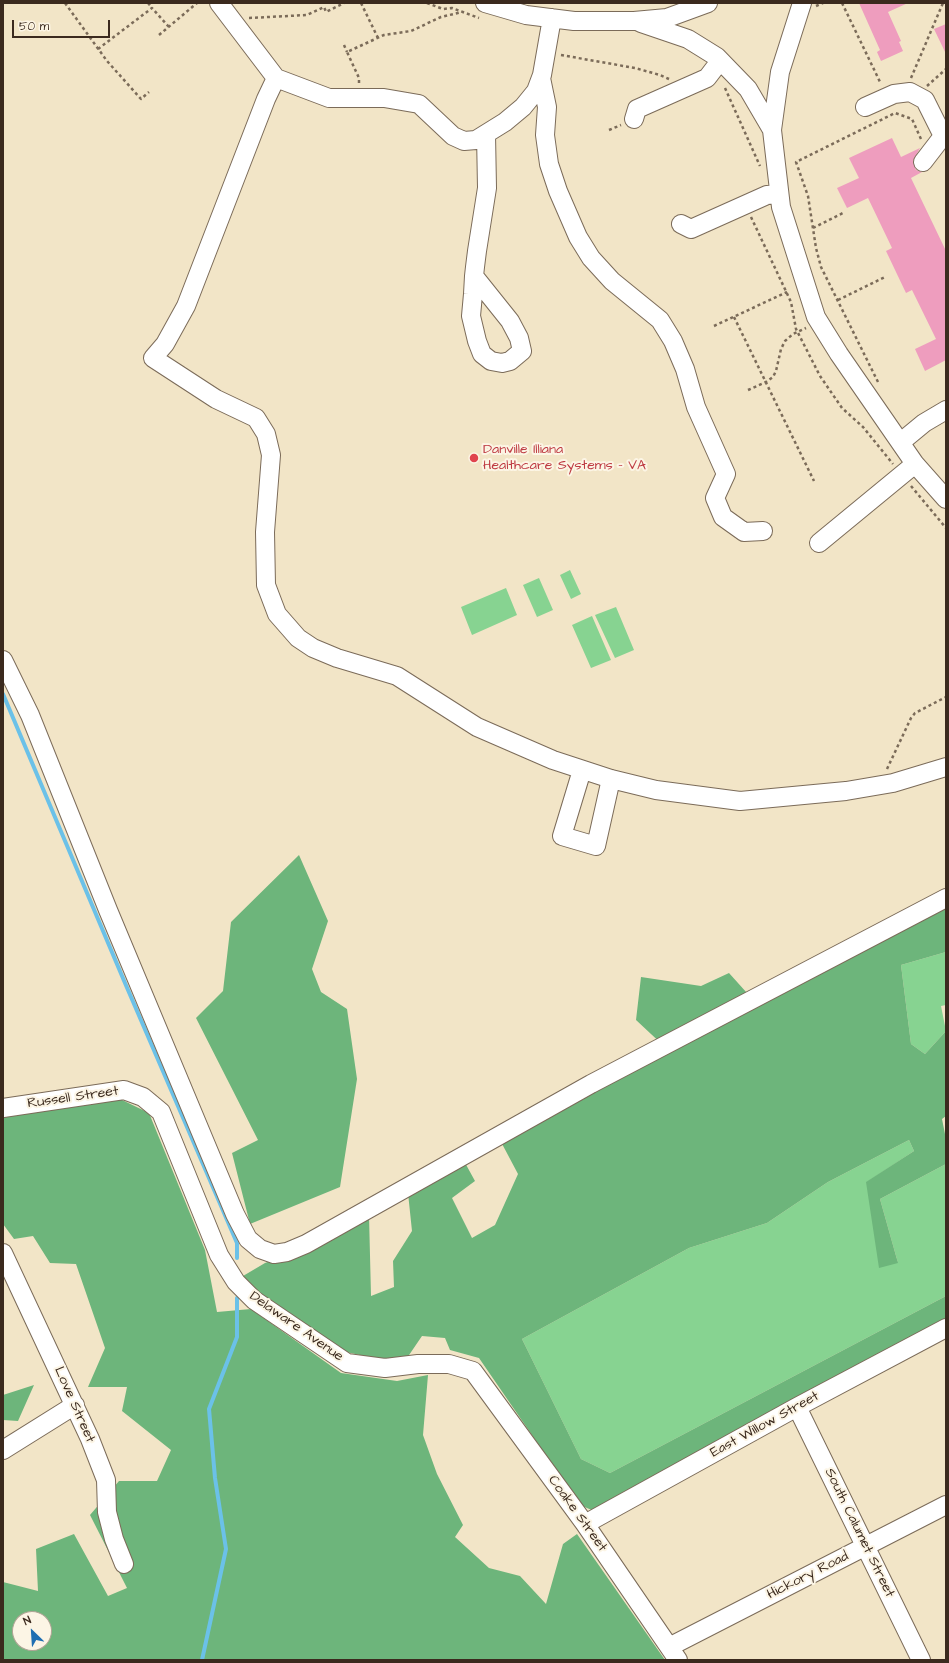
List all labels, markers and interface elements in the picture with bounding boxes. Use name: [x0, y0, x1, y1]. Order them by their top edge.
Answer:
scale bar: [14, 12, 112, 38]
text: 50 m: [19, 18, 49, 35]
place label: Danville Illiana Healthcare Systems - VA: [483, 442, 646, 474]
marker: Danville Illiana Healthcare Systems - VA: [468, 452, 480, 464]
street label: Russell Street: [26, 1083, 120, 1113]
street label: Delaware Avenue: [246, 1288, 346, 1366]
street label: Love Street: [50, 1364, 98, 1446]
street label: East Willow Street: [708, 1388, 822, 1462]
street label: South Calumet Street: [820, 1466, 898, 1600]
street label: Coake Street: [544, 1473, 610, 1555]
street label: Hickory Road: [764, 1548, 852, 1604]
north arrow: [12, 1611, 52, 1651]
text: N: [21, 1612, 33, 1629]

